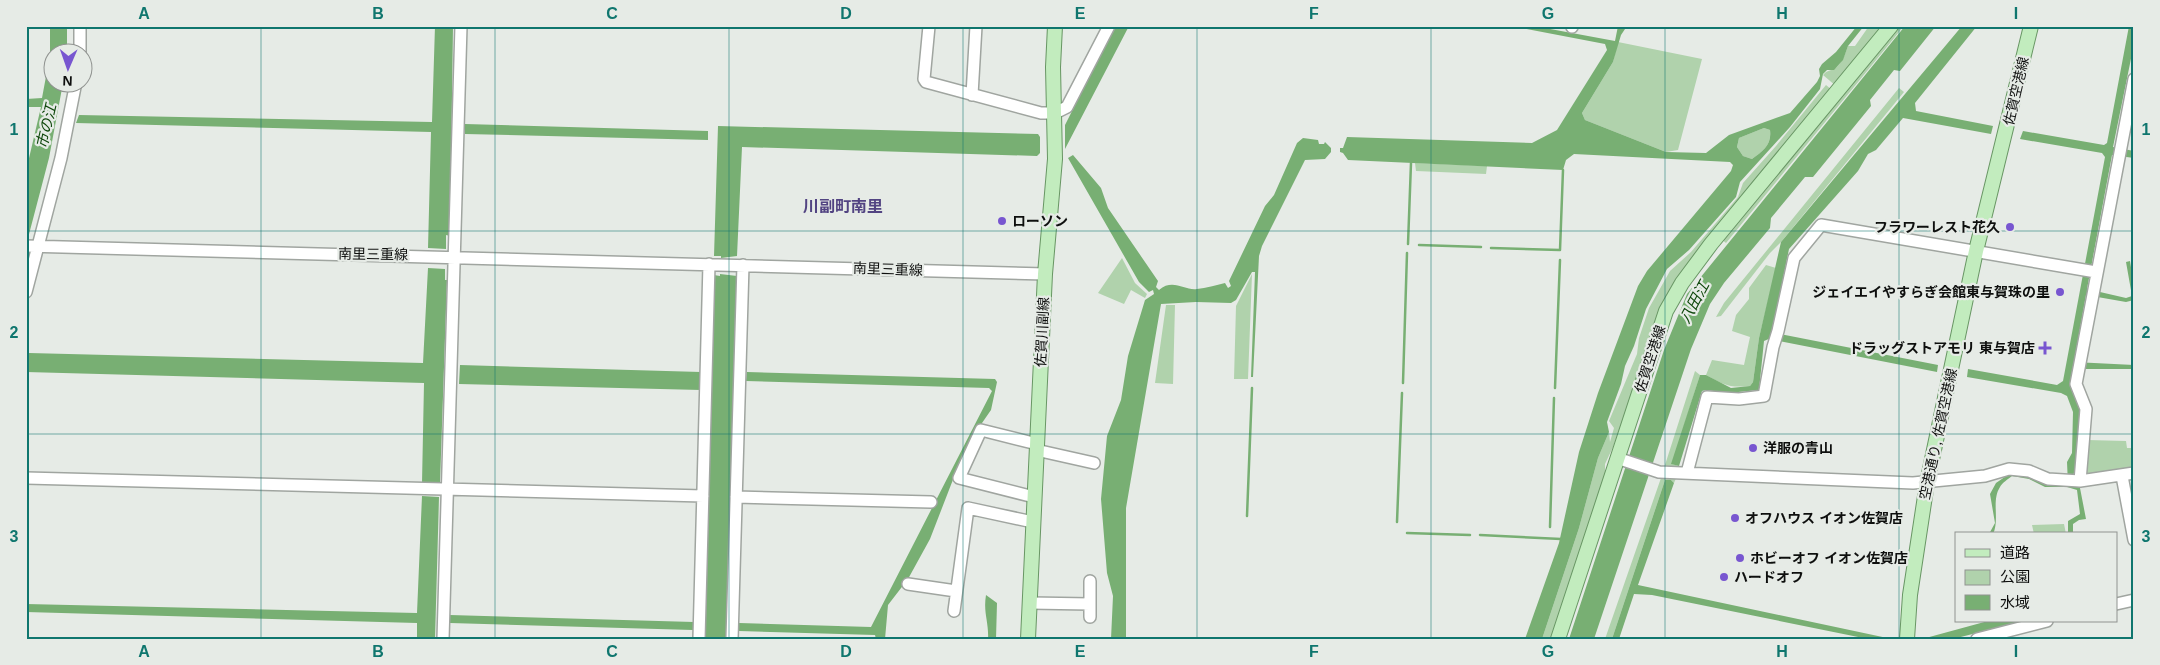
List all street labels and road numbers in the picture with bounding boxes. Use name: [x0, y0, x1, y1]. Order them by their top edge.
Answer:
street label: 佐賀空港線: [2000, 55, 2032, 127]
street label: 南里三重線: [338, 245, 408, 263]
street label: 南里三重線: [853, 260, 923, 278]
street label: 佐賀川副線: [1032, 297, 1052, 367]
street label: 佐賀空港線: [1632, 323, 1668, 395]
street label: 空港通り, 佐賀空港線: [1916, 367, 1960, 501]

